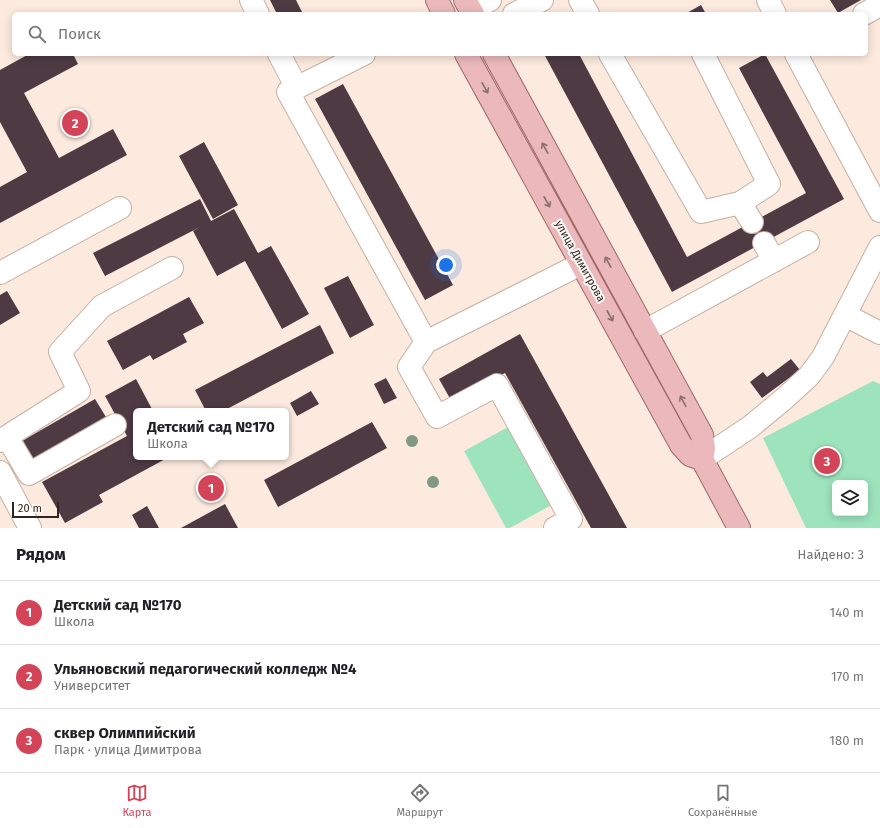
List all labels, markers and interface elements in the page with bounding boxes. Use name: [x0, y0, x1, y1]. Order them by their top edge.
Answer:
search box: [12, 12, 868, 56]
icon: search: [26, 23, 48, 45]
text: Поиск: [58, 25, 101, 43]
one-way arrow: [482, 82, 489, 94]
pin: 2: [62, 108, 88, 138]
one-way arrow: [541, 142, 549, 154]
one-way arrow: [544, 196, 552, 208]
street label: улица Димитрова: [552, 218, 608, 304]
your location: [436, 255, 456, 275]
one-way arrow: [603, 256, 611, 268]
one-way arrow: [607, 310, 614, 322]
one-way arrow: [679, 395, 686, 407]
popup: [133, 408, 289, 460]
text: Детский сад №170: [147, 418, 275, 436]
text: Школа: [147, 436, 188, 451]
pin: 3: [814, 446, 840, 476]
pin: 1: [198, 473, 224, 503]
map controls: [832, 480, 868, 516]
button: layers: [832, 480, 868, 516]
scale bar: [12, 500, 59, 519]
text: 20 m: [18, 502, 42, 515]
text: Рядом: [16, 544, 66, 565]
text: Найдено: 3: [798, 547, 864, 562]
text: Детский сад №170: [54, 596, 181, 614]
text: 1: [26, 605, 32, 620]
text: 140 m: [830, 605, 864, 620]
text: Школа: [54, 614, 95, 629]
text: Ульяновский педагогический колледж №4: [54, 660, 356, 678]
text: 2: [26, 669, 32, 684]
text: 170 m: [831, 669, 864, 684]
text: Университет: [54, 678, 130, 693]
text: сквер Олимпийский: [54, 724, 196, 742]
text: 3: [26, 733, 32, 748]
text: 180 m: [829, 733, 864, 748]
text: Парк · улица Димитрова: [54, 742, 202, 757]
tab: Карта: [122, 782, 152, 819]
tab: Маршрут: [396, 782, 443, 819]
tab: Сохранённые: [688, 782, 758, 819]

